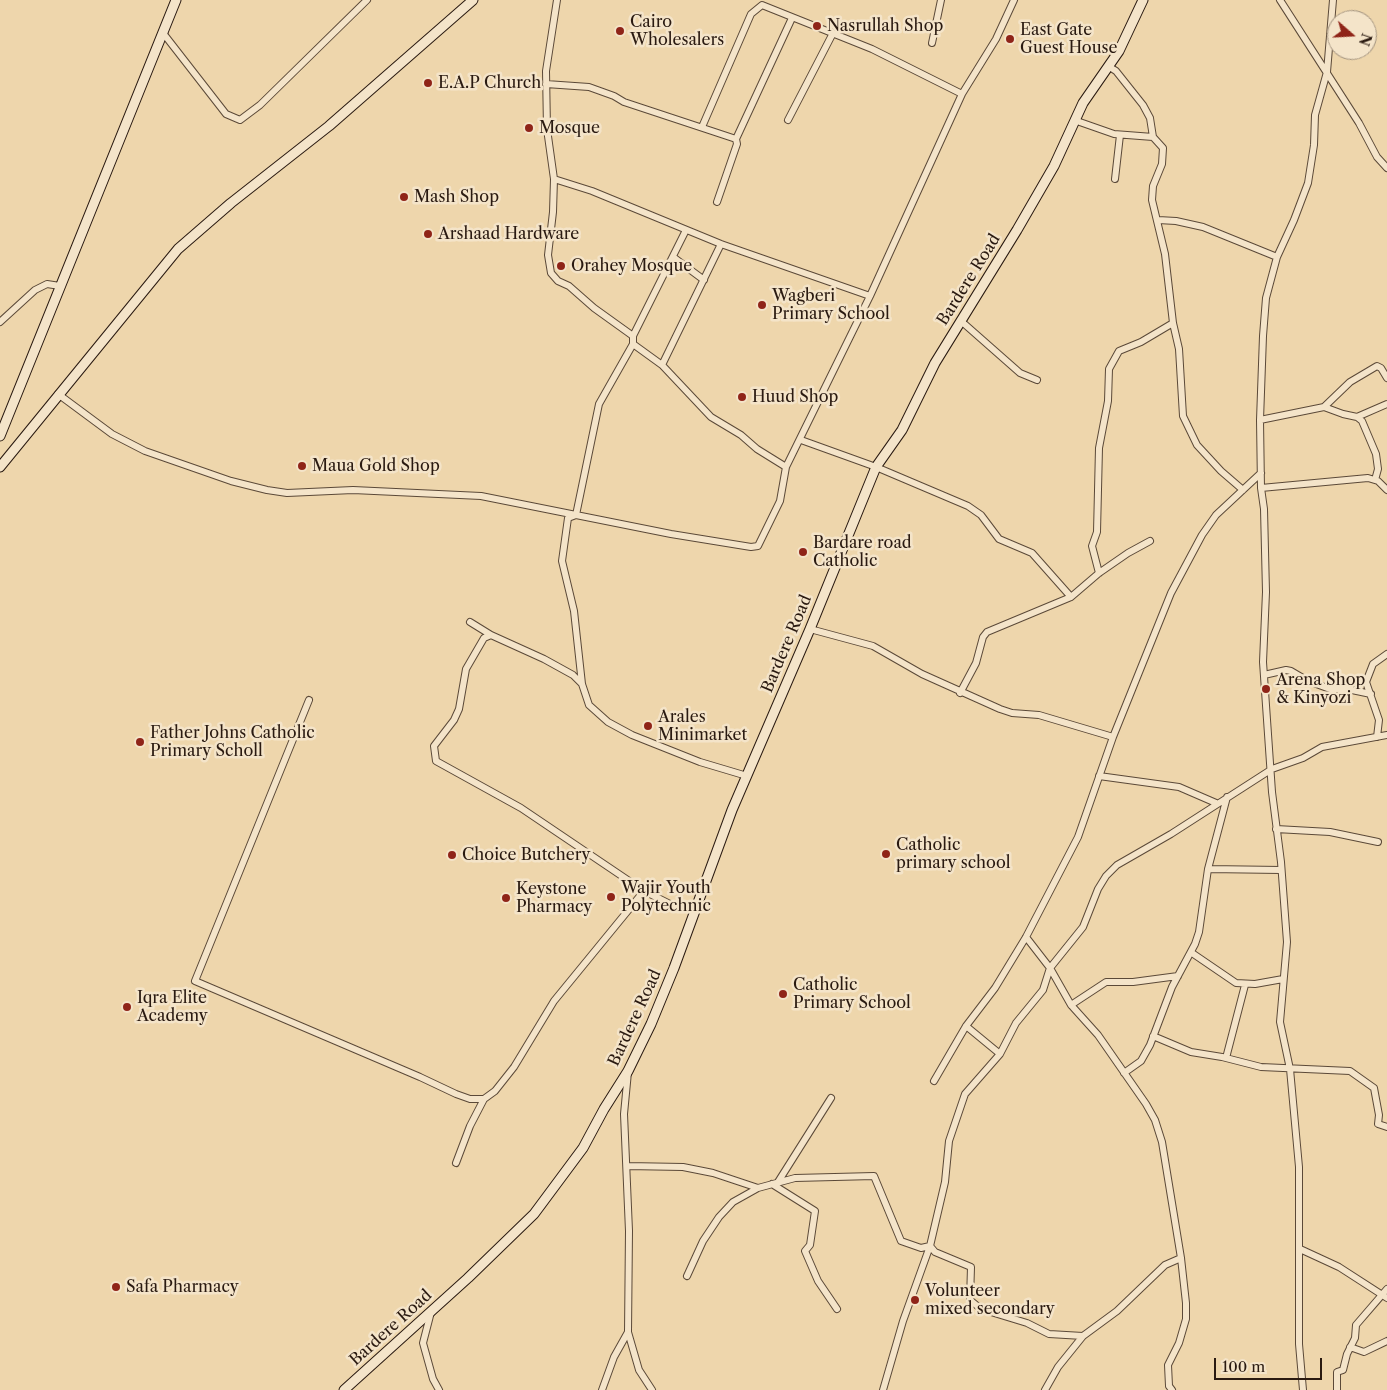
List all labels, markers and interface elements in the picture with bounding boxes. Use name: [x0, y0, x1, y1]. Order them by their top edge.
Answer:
north arrow: [1327, 10, 1377, 60]
place label: Cairo Wholesalers: [630, 12, 724, 50]
place label: Nasrullah Shop: [827, 16, 943, 36]
marker: Nasrullah Shop: [811, 20, 823, 32]
place label: East Gate Guest House: [1020, 20, 1117, 58]
marker: Cairo Wholesalers: [614, 25, 626, 37]
text: N: [1355, 31, 1376, 48]
marker: East Gate Guest House: [1004, 33, 1016, 45]
place label: E.A.P Church: [438, 73, 541, 93]
marker: E.A.P Church: [422, 77, 434, 89]
place label: Mosque: [539, 118, 600, 138]
marker: Mosque: [523, 122, 535, 134]
place label: Mash Shop: [414, 187, 499, 207]
marker: Mash Shop: [398, 191, 410, 203]
place label: Arshaad Hardware: [438, 224, 579, 244]
marker: Arshaad Hardware: [422, 228, 434, 240]
street label: Bardere Road: [933, 231, 1005, 329]
place label: Orahey Mosque: [571, 256, 692, 276]
marker: Orahey Mosque: [555, 260, 567, 272]
place label: Wagberi Primary School: [772, 286, 890, 324]
marker: Wagberi Primary School: [756, 299, 768, 311]
place label: Huud Shop: [752, 387, 838, 407]
marker: Huud Shop: [736, 391, 748, 403]
place label: Maua Gold Shop: [312, 456, 440, 476]
marker: Maua Gold Shop: [296, 460, 308, 472]
place label: Bardare road Catholic: [813, 533, 912, 571]
marker: Bardare road Catholic: [797, 546, 809, 558]
street label: Bardere Road: [758, 592, 816, 696]
place label: Arena Shop & Kinyozi: [1276, 670, 1365, 708]
marker: Arena Shop & Kinyozi: [1260, 683, 1272, 695]
place label: Arales Minimarket: [658, 707, 747, 745]
marker: Arales Minimarket: [642, 720, 654, 732]
place label: Father Johns Catholic Primary Scholl: [150, 723, 315, 761]
marker: Father Johns Catholic Primary Scholl: [134, 736, 146, 748]
place label: Catholic primary school: [896, 835, 1010, 873]
place label: Choice Butchery: [462, 845, 590, 865]
marker: Catholic primary school: [880, 848, 892, 860]
marker: Choice Butchery: [446, 849, 458, 861]
place label: Wajir Youth Polytechnic: [621, 878, 711, 916]
place label: Keystone Pharmacy: [516, 879, 592, 917]
marker: Wajir Youth Polytechnic: [605, 891, 617, 903]
marker: Keystone Pharmacy: [500, 892, 512, 904]
street label: Bardere Road: [604, 967, 666, 1069]
place label: Catholic Primary School: [793, 975, 911, 1013]
place label: Iqra Elite Academy: [137, 988, 208, 1026]
marker: Catholic Primary School: [777, 988, 789, 1000]
marker: Iqra Elite Academy: [121, 1001, 133, 1013]
place label: Safa Pharmacy: [126, 1277, 239, 1297]
marker: Safa Pharmacy: [110, 1281, 122, 1293]
place label: Volunteer mixed secondary: [925, 1281, 1055, 1319]
street label: Bardere Road: [346, 1286, 436, 1370]
marker: Volunteer mixed secondary: [909, 1294, 921, 1306]
scale bar: [1217, 1348, 1324, 1380]
text: 100 m: [1222, 1357, 1265, 1376]

